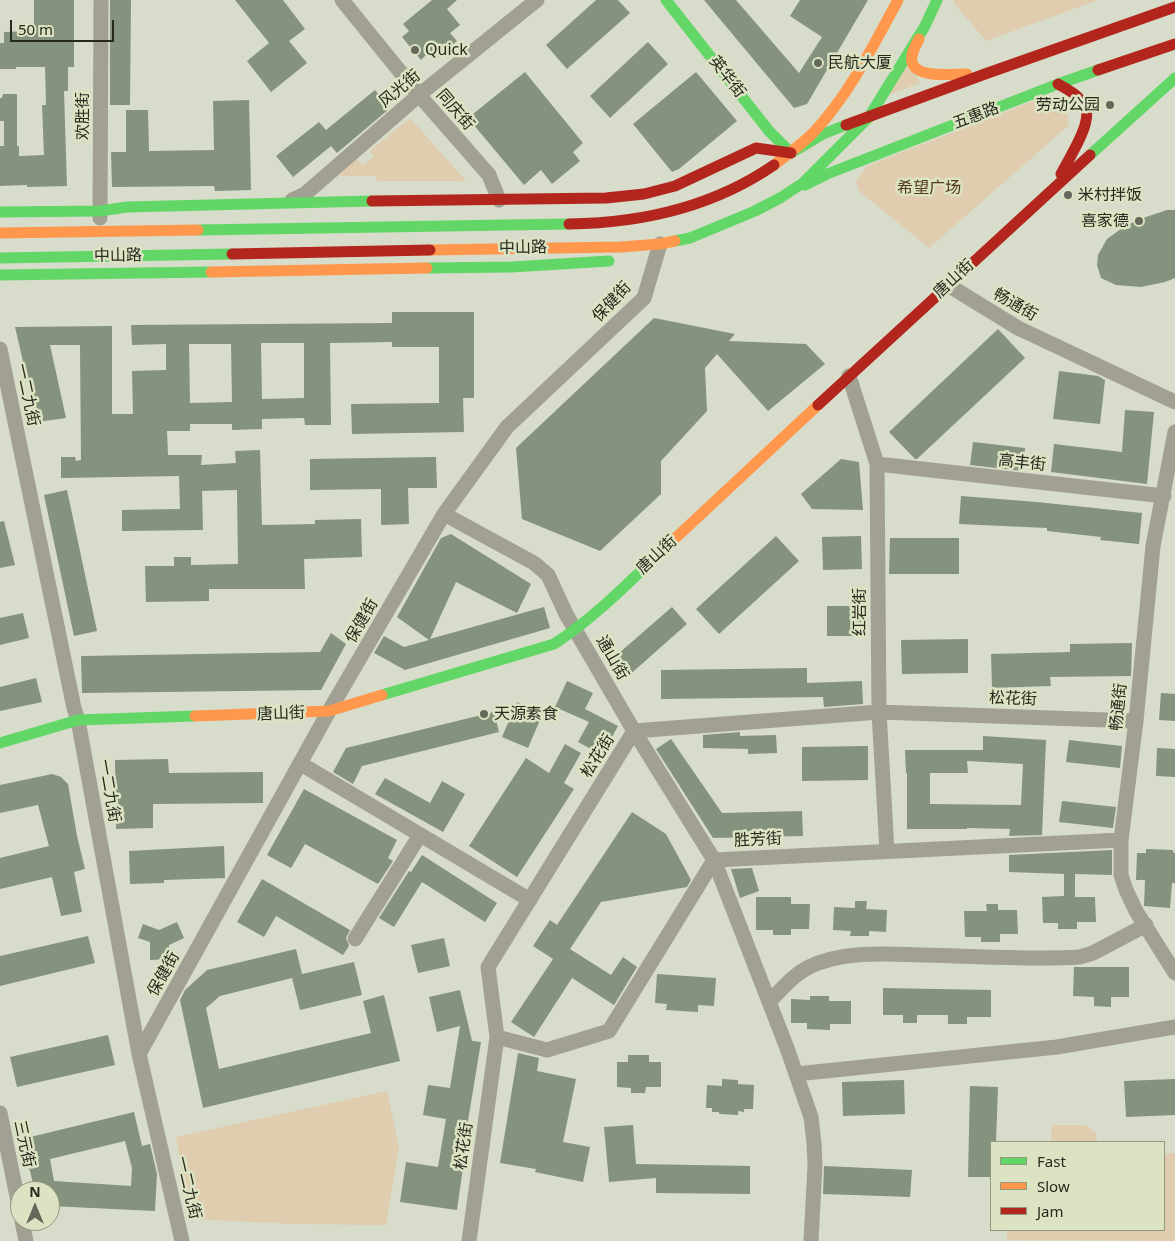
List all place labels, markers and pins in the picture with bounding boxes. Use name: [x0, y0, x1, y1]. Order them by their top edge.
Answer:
place label: Quick: [425, 40, 468, 60]
marker: Quick: [409, 44, 421, 56]
place label: 民航大厦: [828, 53, 892, 73]
marker: 民航大厦: [812, 57, 824, 69]
place label: 劳动公园: [1036, 95, 1100, 115]
marker: 劳动公园: [1104, 99, 1116, 111]
place label: 米村拌饭: [1078, 185, 1142, 205]
marker: 米村拌饭: [1062, 189, 1074, 201]
place label: 喜家德: [1081, 211, 1129, 231]
marker: 喜家德: [1133, 215, 1145, 227]
place label: 天源素食: [494, 704, 558, 724]
marker: 天源素食: [478, 708, 490, 720]

